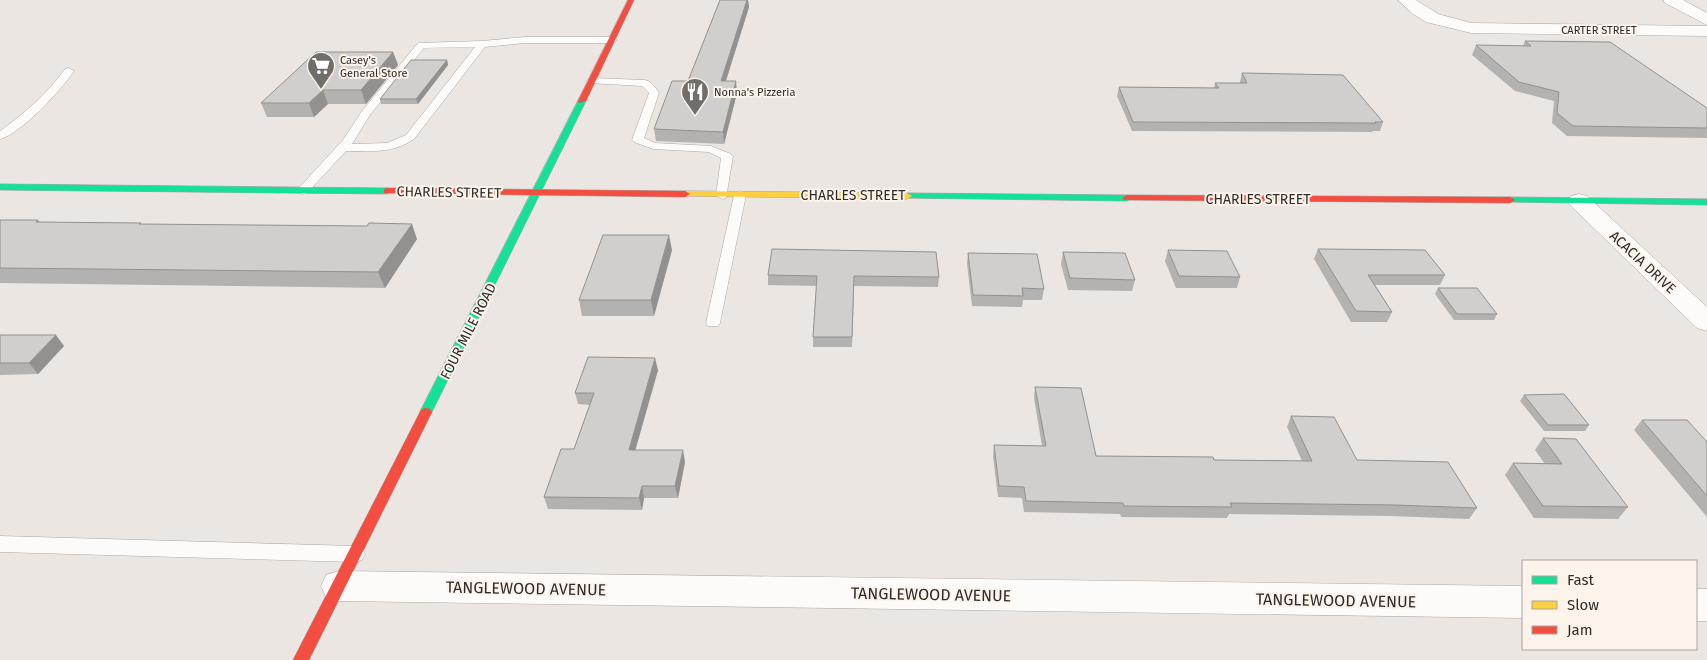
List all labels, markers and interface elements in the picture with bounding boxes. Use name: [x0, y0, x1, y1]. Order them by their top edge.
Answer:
street label: CARTER STREET: [1561, 24, 1637, 37]
supermarket icon: Casey's General Store: [306, 51, 336, 90]
place label: Casey's General Store: [340, 54, 407, 80]
restaurant icon: Nonna's Pizzeria: [680, 77, 710, 116]
place label: Nonna's Pizzeria: [714, 86, 795, 99]
street label: CHARLES STREET: [396, 183, 502, 202]
street label: CHARLES STREET: [801, 187, 906, 204]
street label: CHARLES STREET: [1206, 191, 1311, 208]
street label: ACACIA DRIVE: [1606, 227, 1679, 297]
street label: FOUR MILE ROAD: [437, 280, 500, 382]
legend: [1522, 560, 1697, 650]
text: Fast: [1567, 571, 1594, 589]
street label: TANGLEWOOD AVENUE: [446, 578, 606, 599]
street label: TANGLEWOOD AVENUE: [851, 584, 1011, 605]
street label: TANGLEWOOD AVENUE: [1256, 590, 1416, 611]
text: Slow: [1567, 596, 1599, 614]
text: Jam: [1567, 621, 1593, 639]

